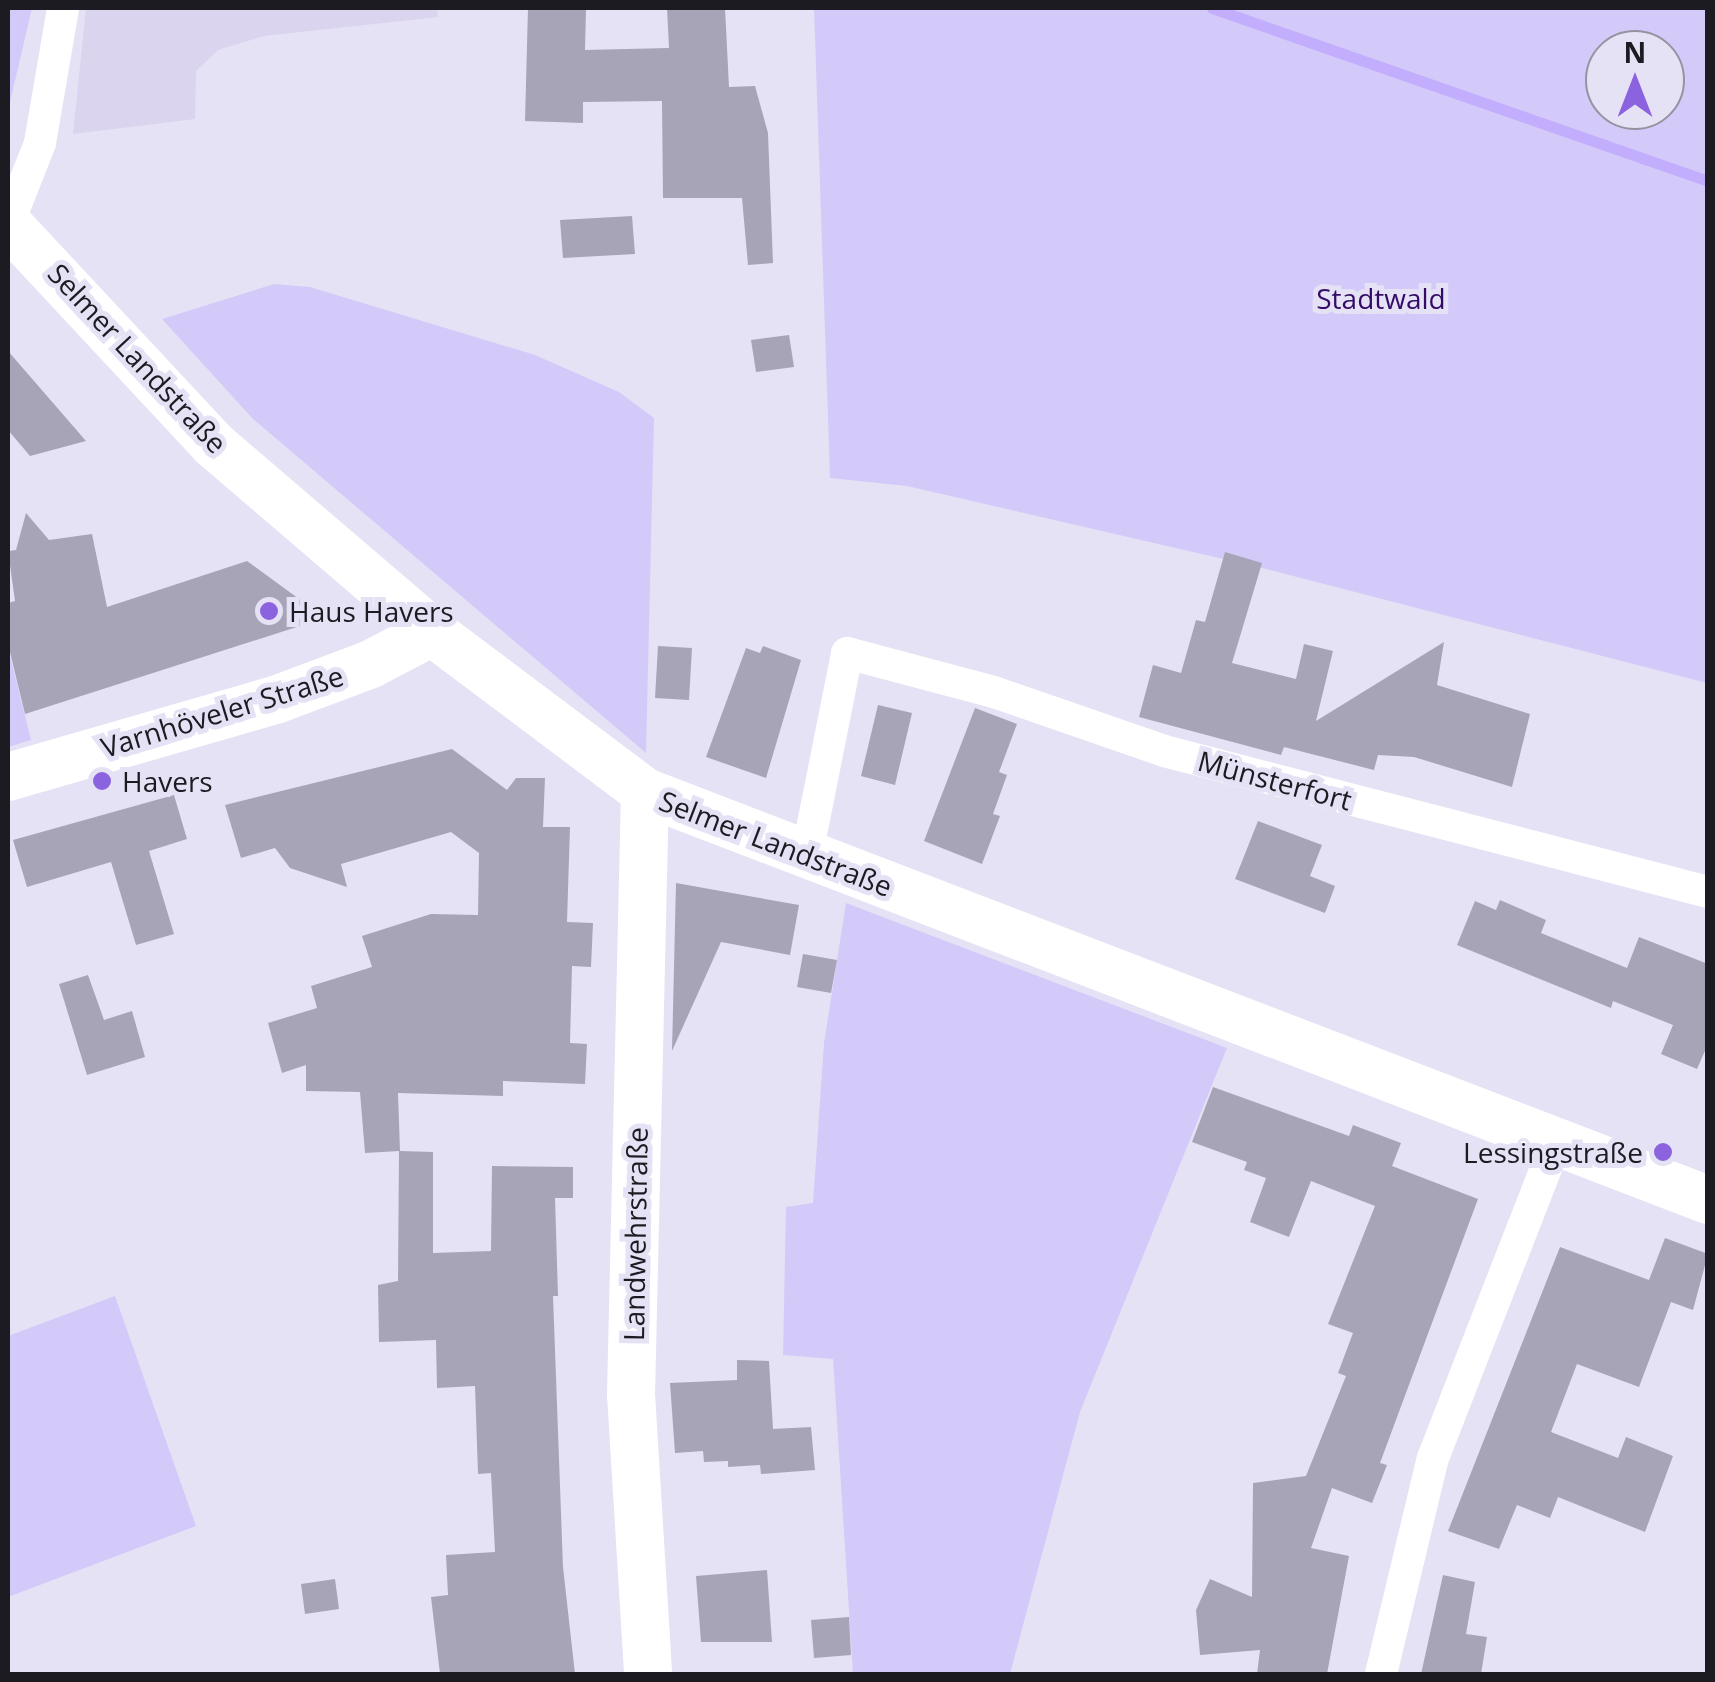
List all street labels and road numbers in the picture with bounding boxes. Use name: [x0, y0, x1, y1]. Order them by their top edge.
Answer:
street label: Selmer Landstraße: [42, 256, 234, 460]
street label: Varnhöveler Straße: [97, 658, 347, 764]
street label: Münsterfort: [1194, 743, 1356, 817]
street label: Selmer Landstraße: [655, 783, 897, 903]
street label: Landwehrstraße: [616, 1127, 654, 1341]

